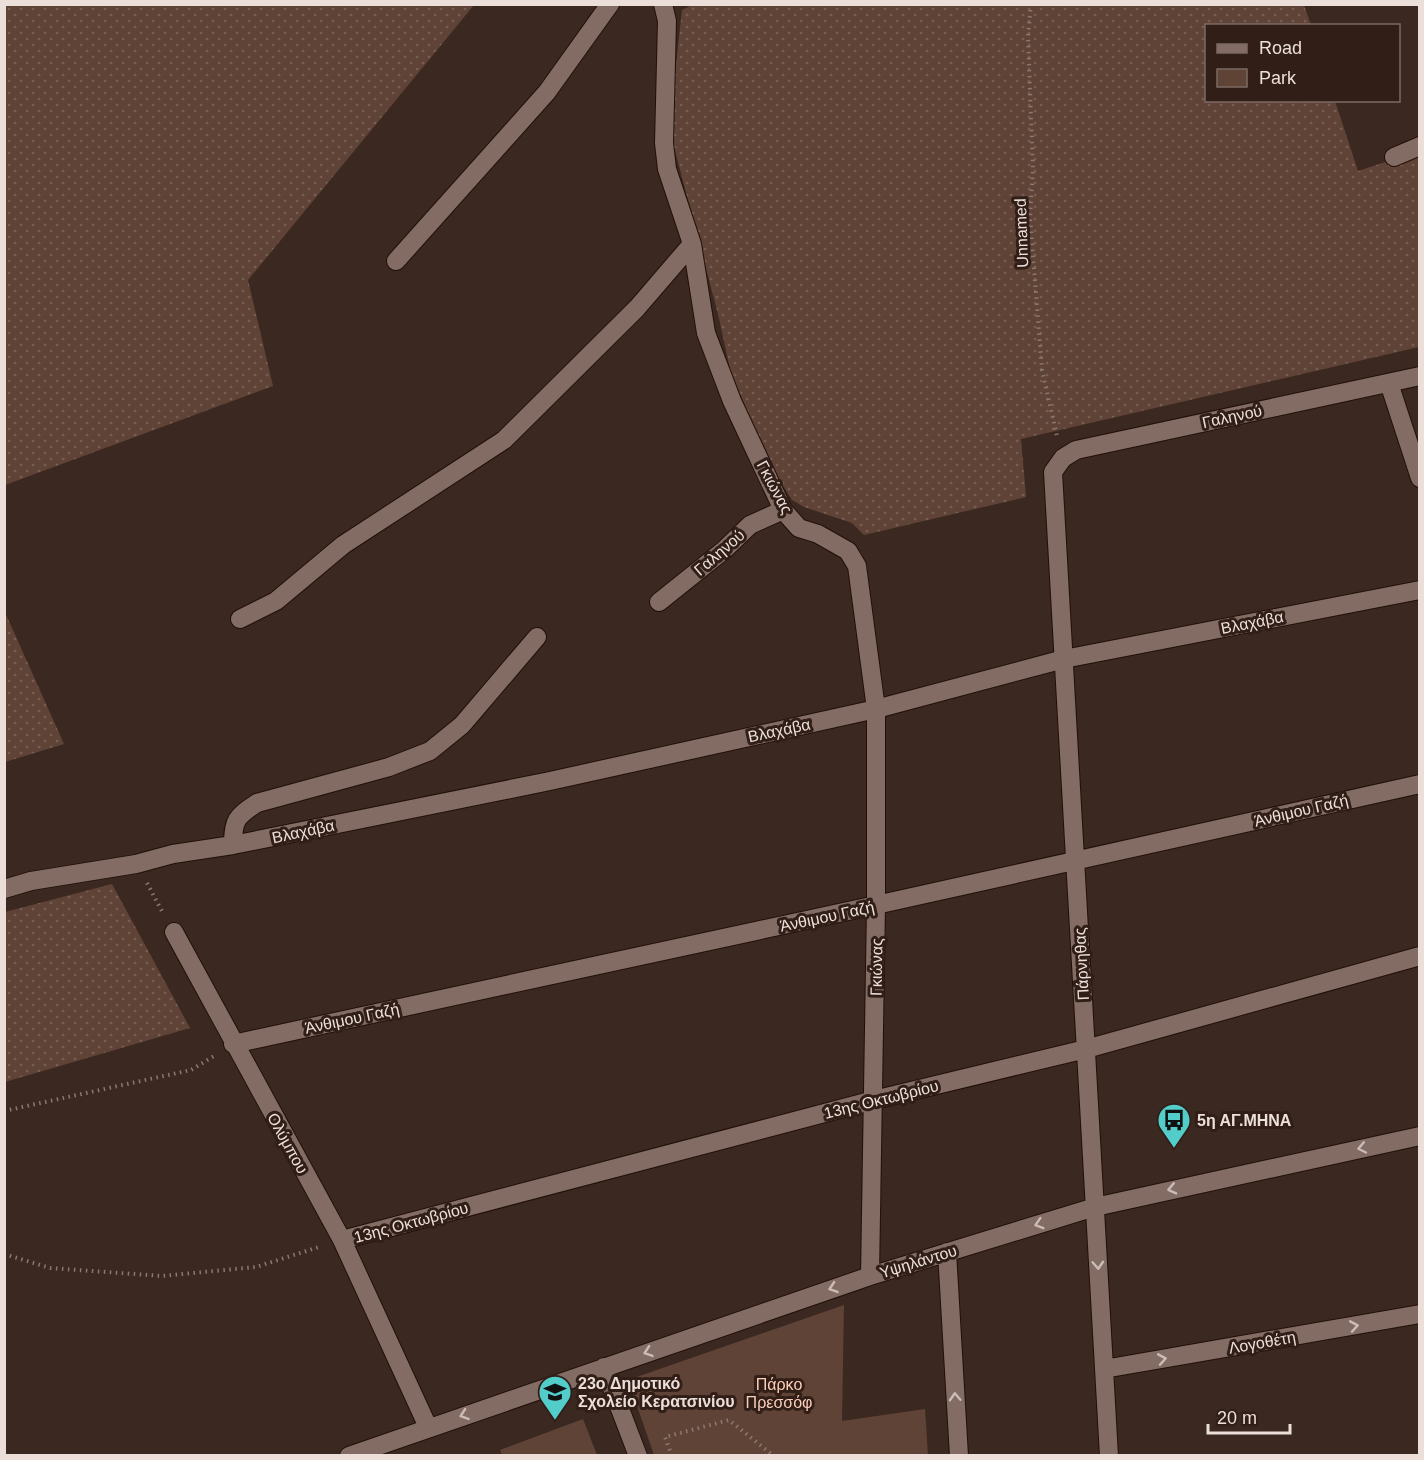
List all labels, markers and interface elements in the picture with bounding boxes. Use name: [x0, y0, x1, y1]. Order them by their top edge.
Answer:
legend: [1205, 24, 1400, 102]
text: Road: [1259, 38, 1302, 58]
text: Park: [1259, 68, 1297, 88]
street label: Unnamed: [1012, 198, 1031, 268]
street label: Γαληνού: [1201, 402, 1264, 431]
street label: Γκιώνας: [753, 458, 796, 517]
street label: Γαληνού: [691, 526, 748, 579]
street label: Βλαχάβα: [1219, 608, 1285, 637]
street label: Βλαχάβα: [746, 716, 812, 745]
street label: Άνθιμου Γαζή: [1252, 791, 1350, 831]
street label: Βλαχάβα: [270, 817, 336, 846]
street label: Άνθιμου Γαζή: [778, 898, 876, 936]
street label: Πάρνηθας: [1071, 927, 1092, 1001]
street label: Γκιώνας: [867, 938, 886, 996]
street label: Άνθιμου Γαζή: [303, 1000, 401, 1038]
street label: 13ης Οκτωβρίου: [822, 1077, 940, 1122]
bus stop icon: 5η ΑΓ.ΜΗΝΑ: [1156, 1102, 1192, 1149]
street label: Ολύμπου: [264, 1110, 311, 1176]
place label: 5η ΑΓ.ΜΗΝΑ: [1197, 1112, 1292, 1129]
one-way arrow: [1358, 1141, 1368, 1154]
one-way arrow: [1167, 1182, 1177, 1195]
street label: 13ης Οκτωβρίου: [352, 1199, 470, 1246]
one-way arrow: [1034, 1217, 1045, 1229]
street label: Υψηλάντου: [878, 1242, 959, 1281]
one-way arrow: [1092, 1261, 1105, 1270]
one-way arrow: [828, 1281, 839, 1294]
one-way arrow: [1349, 1320, 1359, 1332]
street label: Λογοθέτη: [1227, 1328, 1297, 1357]
one-way arrow: [643, 1344, 654, 1357]
one-way arrow: [1156, 1353, 1166, 1366]
school or university icon: 23o Δημοτικό Σχολείο Κερατσινίου: [537, 1374, 573, 1421]
place label: 23o Δημοτικό Σχολείο Κερατσινίου: [578, 1375, 735, 1410]
park label: Πάρκο Πρεσσόφ: [746, 1376, 812, 1411]
one-way arrow: [949, 1393, 962, 1402]
scale bar: [1208, 1397, 1290, 1435]
one-way arrow: [459, 1407, 470, 1420]
text: 20 m: [1217, 1408, 1257, 1428]

